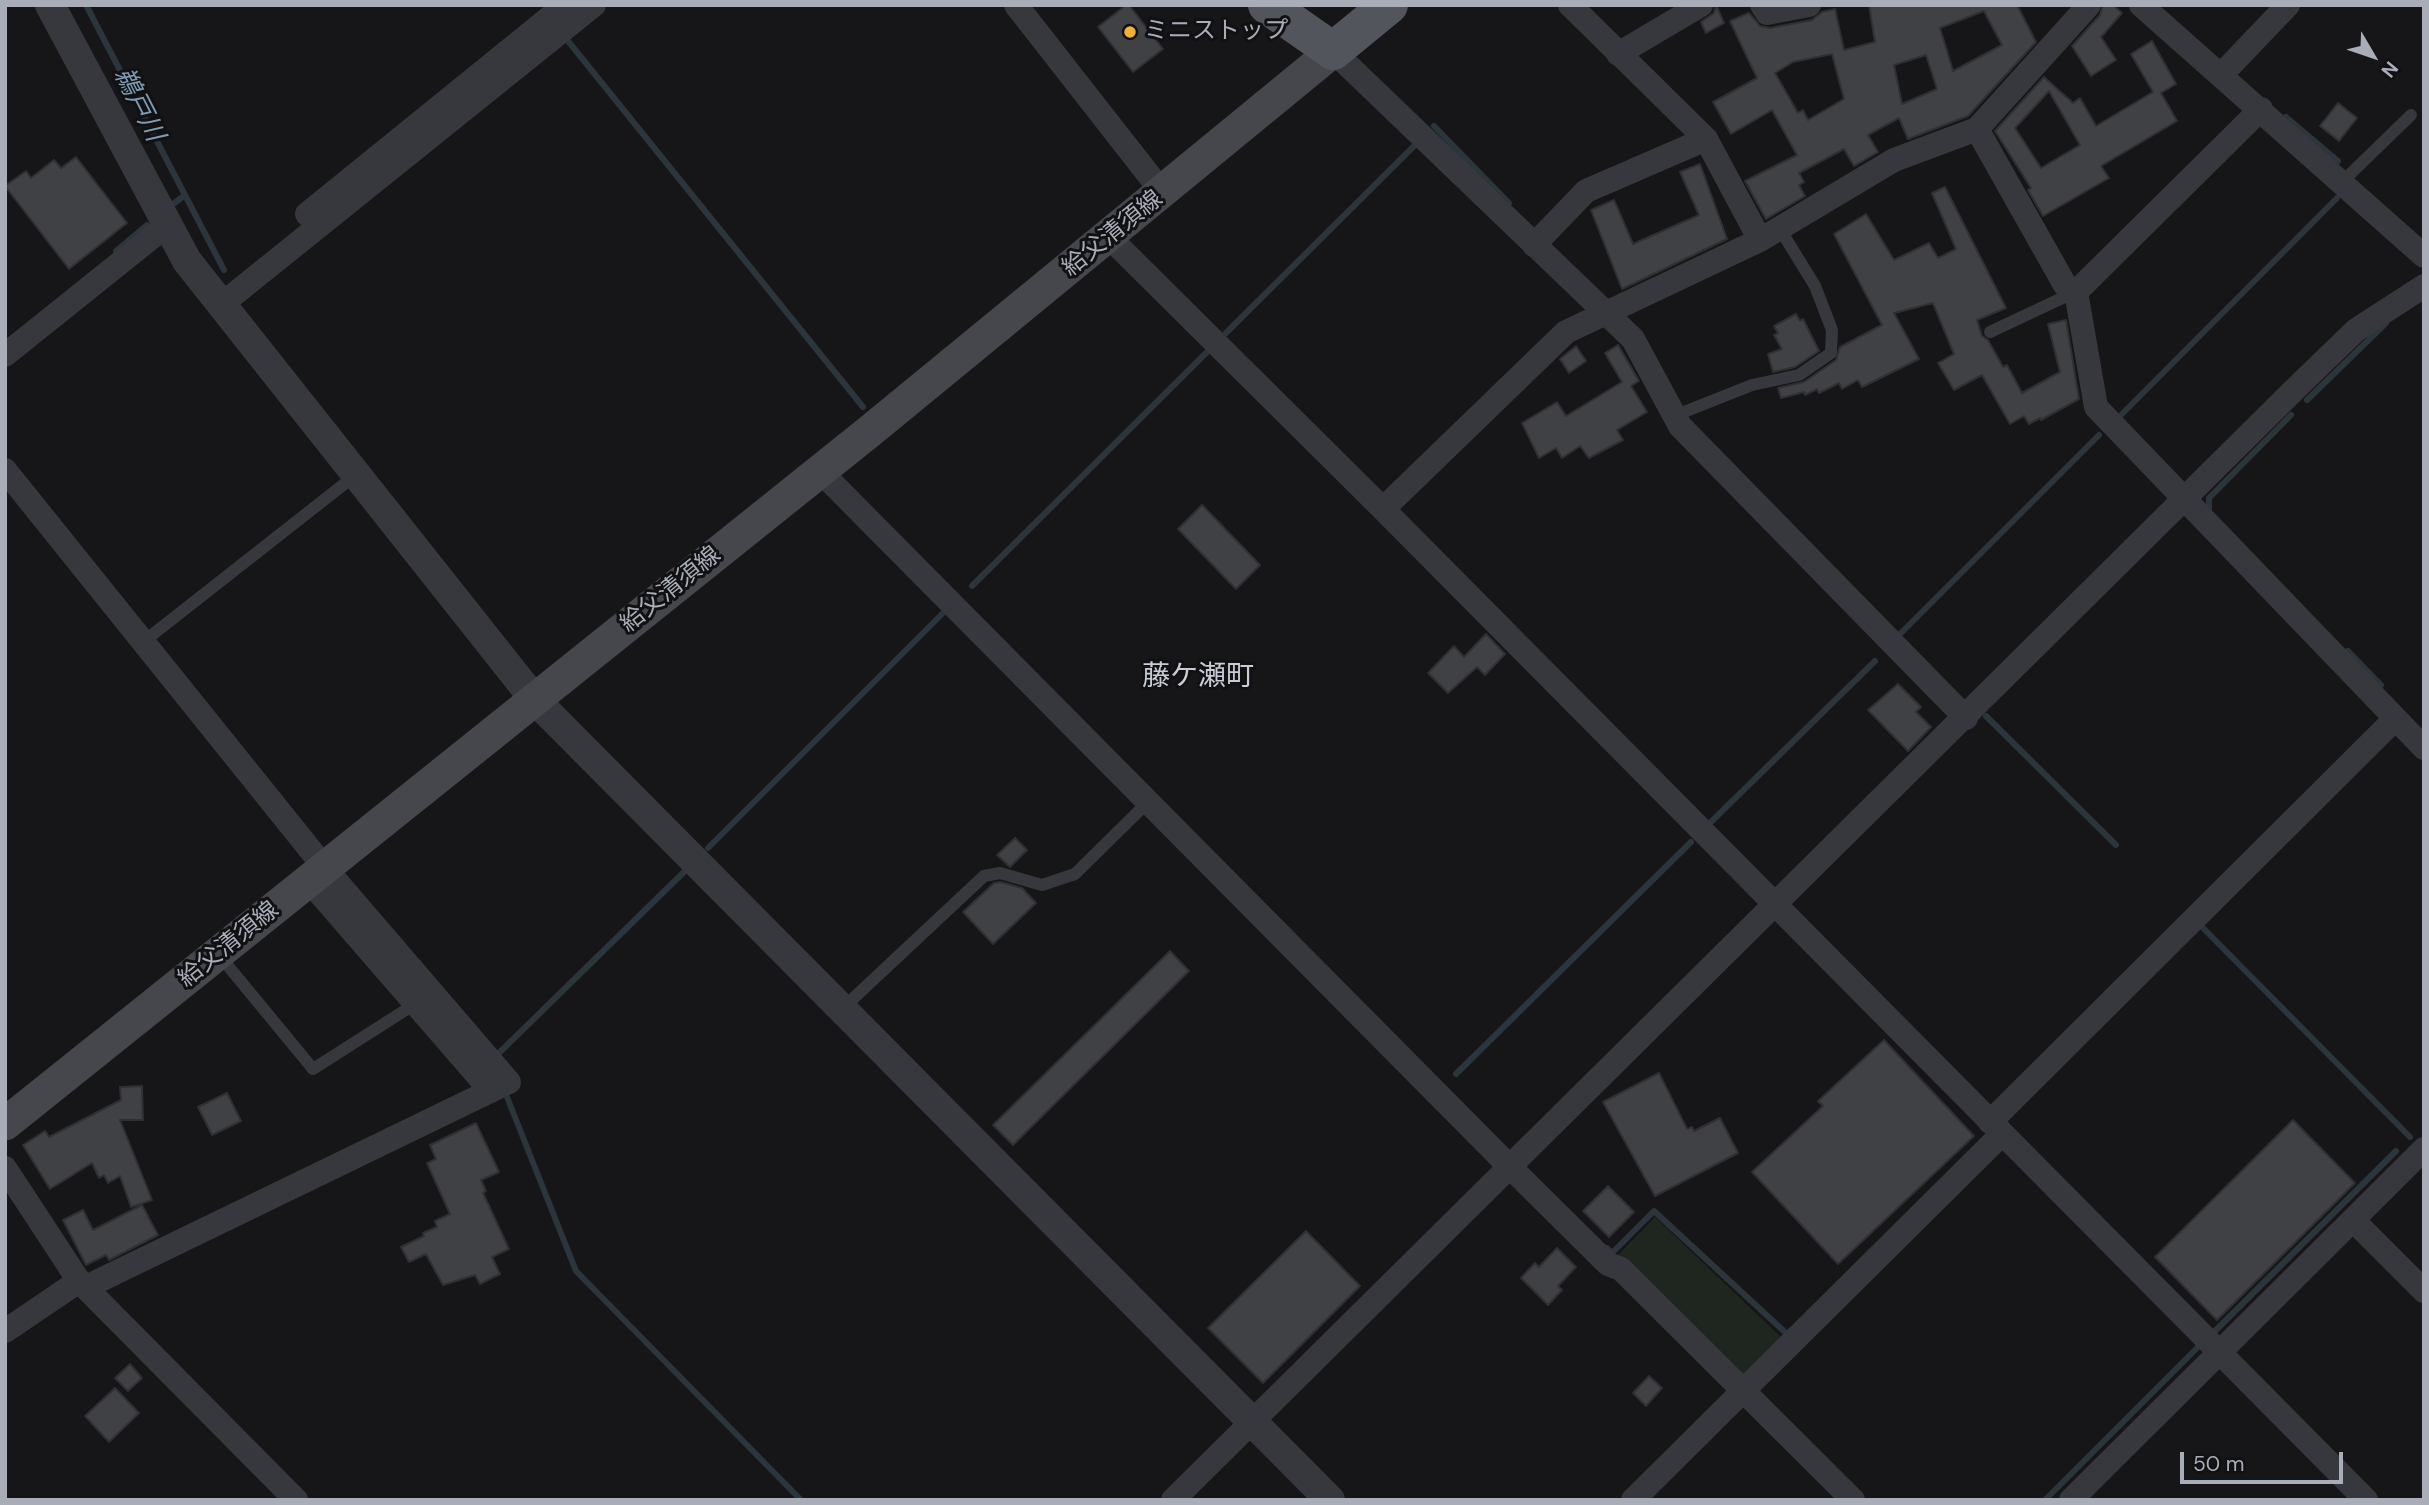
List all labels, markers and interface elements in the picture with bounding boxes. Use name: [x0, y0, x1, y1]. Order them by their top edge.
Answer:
place label: ミニストップ: [1144, 18, 1288, 46]
north arrow: [2338, 21, 2408, 91]
marker: ミニストップ: [1122, 24, 1138, 40]
text: N: [2376, 56, 2404, 83]
water label: 鵜戸川: [106, 63, 170, 147]
street label: 給父清須線: [1057, 185, 1169, 283]
street label: 給父清須線: [615, 541, 727, 639]
district label: 藤ケ瀬町: [1142, 661, 1254, 695]
street label: 給父清須線: [173, 896, 285, 994]
scale bar: [2184, 1438, 2347, 1482]
text: 50 m: [2193, 1450, 2244, 1478]

